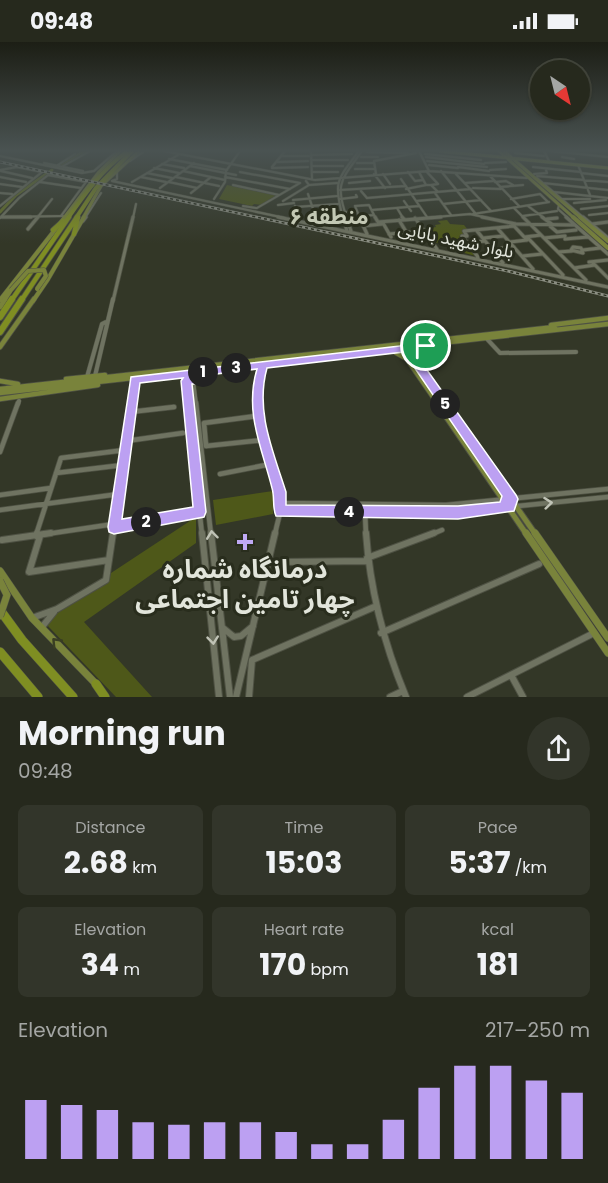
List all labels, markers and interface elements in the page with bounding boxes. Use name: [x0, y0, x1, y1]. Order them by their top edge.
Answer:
text: 09:48: [30, 6, 93, 37]
north arrow: [530, 60, 590, 120]
map controls: [530, 60, 590, 120]
district label: منطقه ۶: [289, 201, 369, 232]
street label: بلوار شهید بابایی: [396, 215, 516, 264]
pin: [400, 320, 451, 371]
icon: arrive: [409, 329, 442, 362]
pin: 3: [221, 353, 251, 383]
text: 3: [231, 356, 241, 379]
pin: 1: [188, 357, 218, 387]
text: 1: [200, 360, 206, 383]
pin: 5: [430, 389, 460, 419]
text: 5: [440, 392, 450, 415]
pin: 4: [334, 497, 364, 527]
one-way arrow: [543, 497, 553, 510]
text: 4: [344, 500, 354, 523]
pin: 2: [131, 507, 161, 537]
text: 2: [141, 510, 151, 533]
one-way arrow: [206, 530, 218, 539]
marker: درمانگاه شماره چهار تامین اجتماعی: [236, 533, 254, 551]
place label: درمانگاه شماره چهار تامین اجتماعی: [135, 551, 355, 617]
one-way arrow: [206, 635, 219, 644]
one-way arrow: [52, 638, 63, 649]
text: Morning run: [18, 710, 226, 757]
button: share: [527, 717, 590, 780]
text: 09:48: [18, 757, 73, 785]
text: Distance: [75, 816, 145, 839]
text: Time: [284, 816, 323, 839]
text: Pace: [478, 816, 518, 839]
text: 2.68: [64, 841, 128, 884]
text: 15:03: [265, 841, 343, 884]
text: 5:37: [448, 841, 510, 884]
text: km: [128, 856, 157, 879]
text: /km: [510, 856, 547, 879]
text: Elevation: [74, 918, 146, 941]
text: Heart rate: [264, 918, 344, 941]
text: kcal: [481, 918, 514, 941]
text: 34: [81, 943, 119, 986]
text: 170: [259, 943, 306, 986]
text: 181: [477, 943, 519, 986]
text: m: [119, 958, 140, 981]
text: bpm: [306, 958, 349, 981]
text: Elevation: [18, 1016, 108, 1044]
text: 217–250 m: [485, 1016, 590, 1044]

